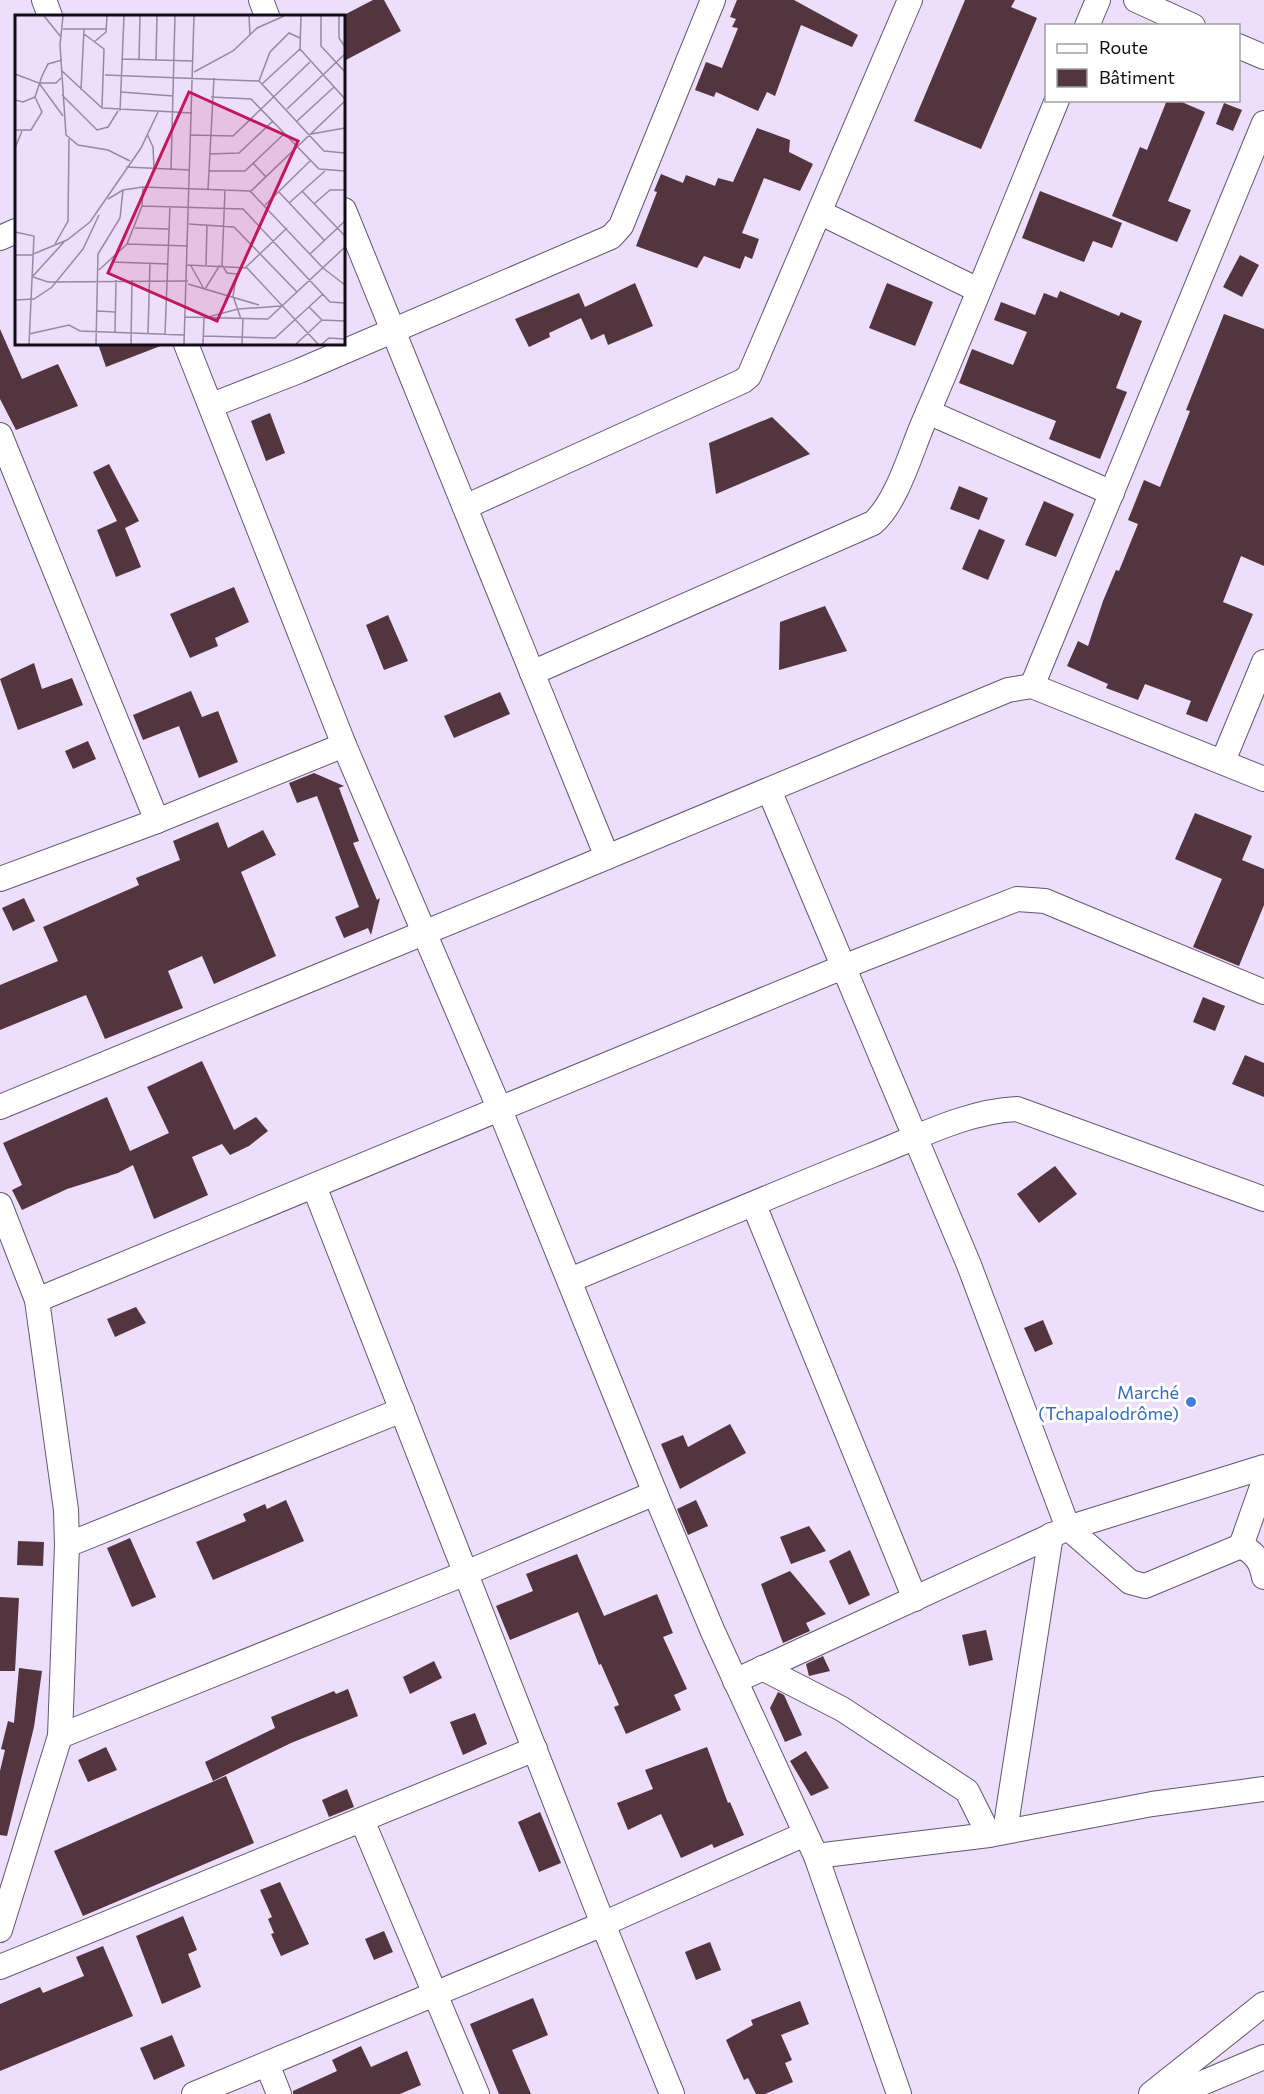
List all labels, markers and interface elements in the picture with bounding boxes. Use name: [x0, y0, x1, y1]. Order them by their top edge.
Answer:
inset map: [15, 15, 345, 345]
legend: [1045, 24, 1240, 102]
text: Route: [1099, 36, 1148, 58]
text: Bâtiment: [1099, 66, 1175, 88]
place label: Marché (Tchapalodrôme): [1038, 1381, 1179, 1424]
marker: Marché (Tchapalodrôme): [1184, 1395, 1198, 1409]

